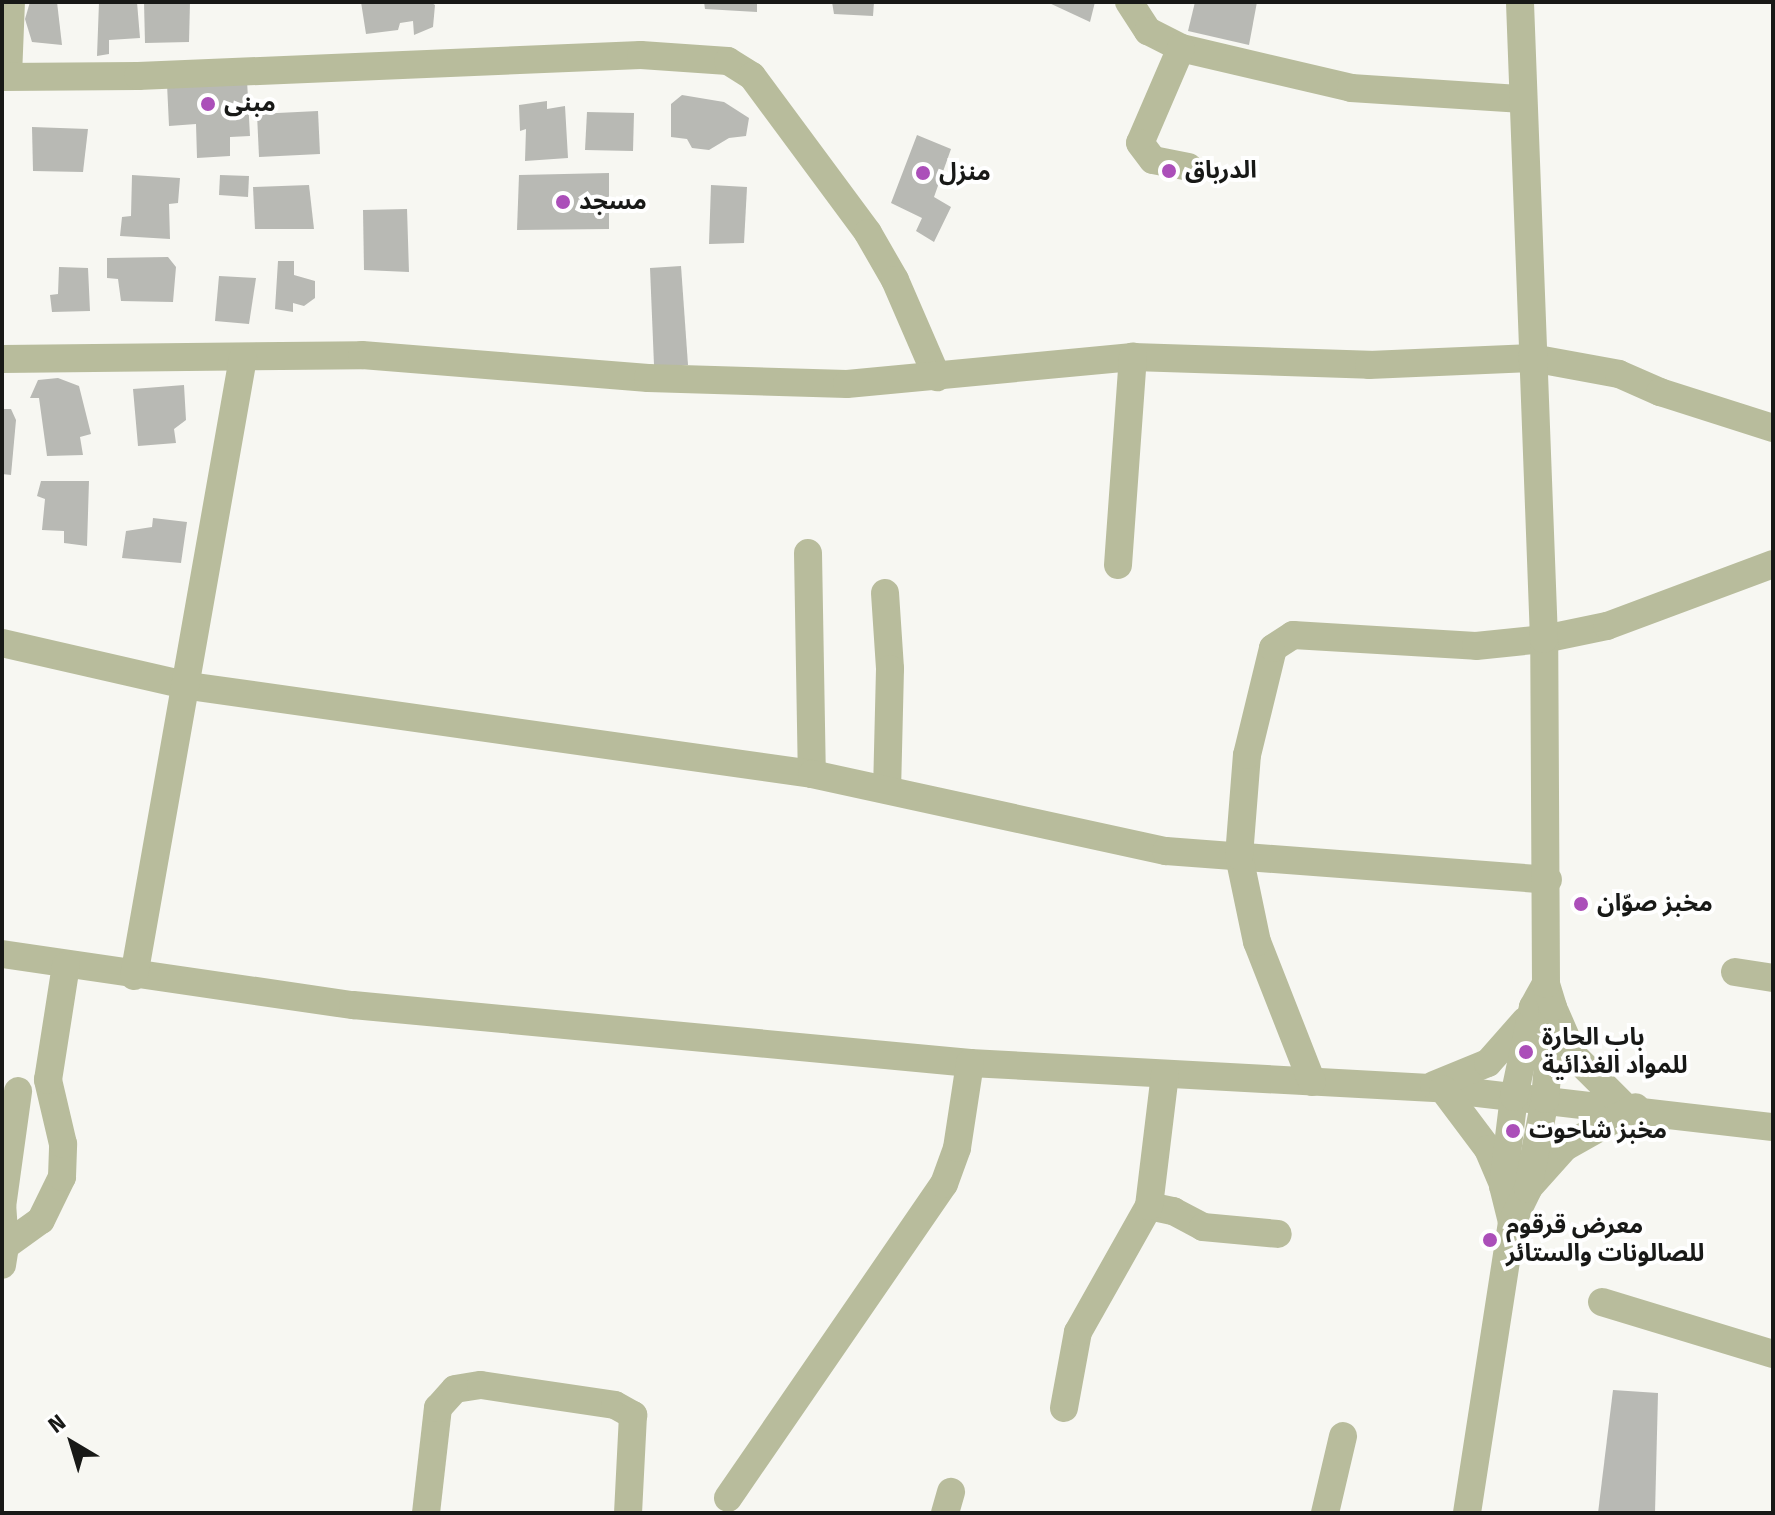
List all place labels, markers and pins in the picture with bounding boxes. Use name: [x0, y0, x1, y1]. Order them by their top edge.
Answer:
place label: مبنى: [224, 90, 276, 118]
marker: مبنى: [199, 95, 217, 113]
place label: الدرباق: [1185, 157, 1257, 185]
place label: منزل: [939, 159, 991, 187]
marker: الدرباق: [1160, 162, 1178, 180]
marker: منزل: [914, 164, 932, 182]
place label: مسجد: [579, 188, 647, 216]
marker: مسجد: [554, 193, 572, 211]
place label: مخبز صوّان: [1597, 890, 1713, 918]
marker: مخبز صوّان: [1572, 895, 1590, 913]
place label: باب الحارة للمواد الغذائية: [1542, 1024, 1688, 1080]
marker: باب الحارة للمواد الغذائية: [1517, 1043, 1535, 1061]
place label: مخبز شاحوت: [1529, 1117, 1667, 1145]
marker: مخبز شاحوت: [1504, 1122, 1522, 1140]
place label: معرض قرقوم للصالونات والستائر: [1506, 1212, 1704, 1268]
marker: معرض قرقوم للصالونات والستائر: [1481, 1231, 1499, 1249]

